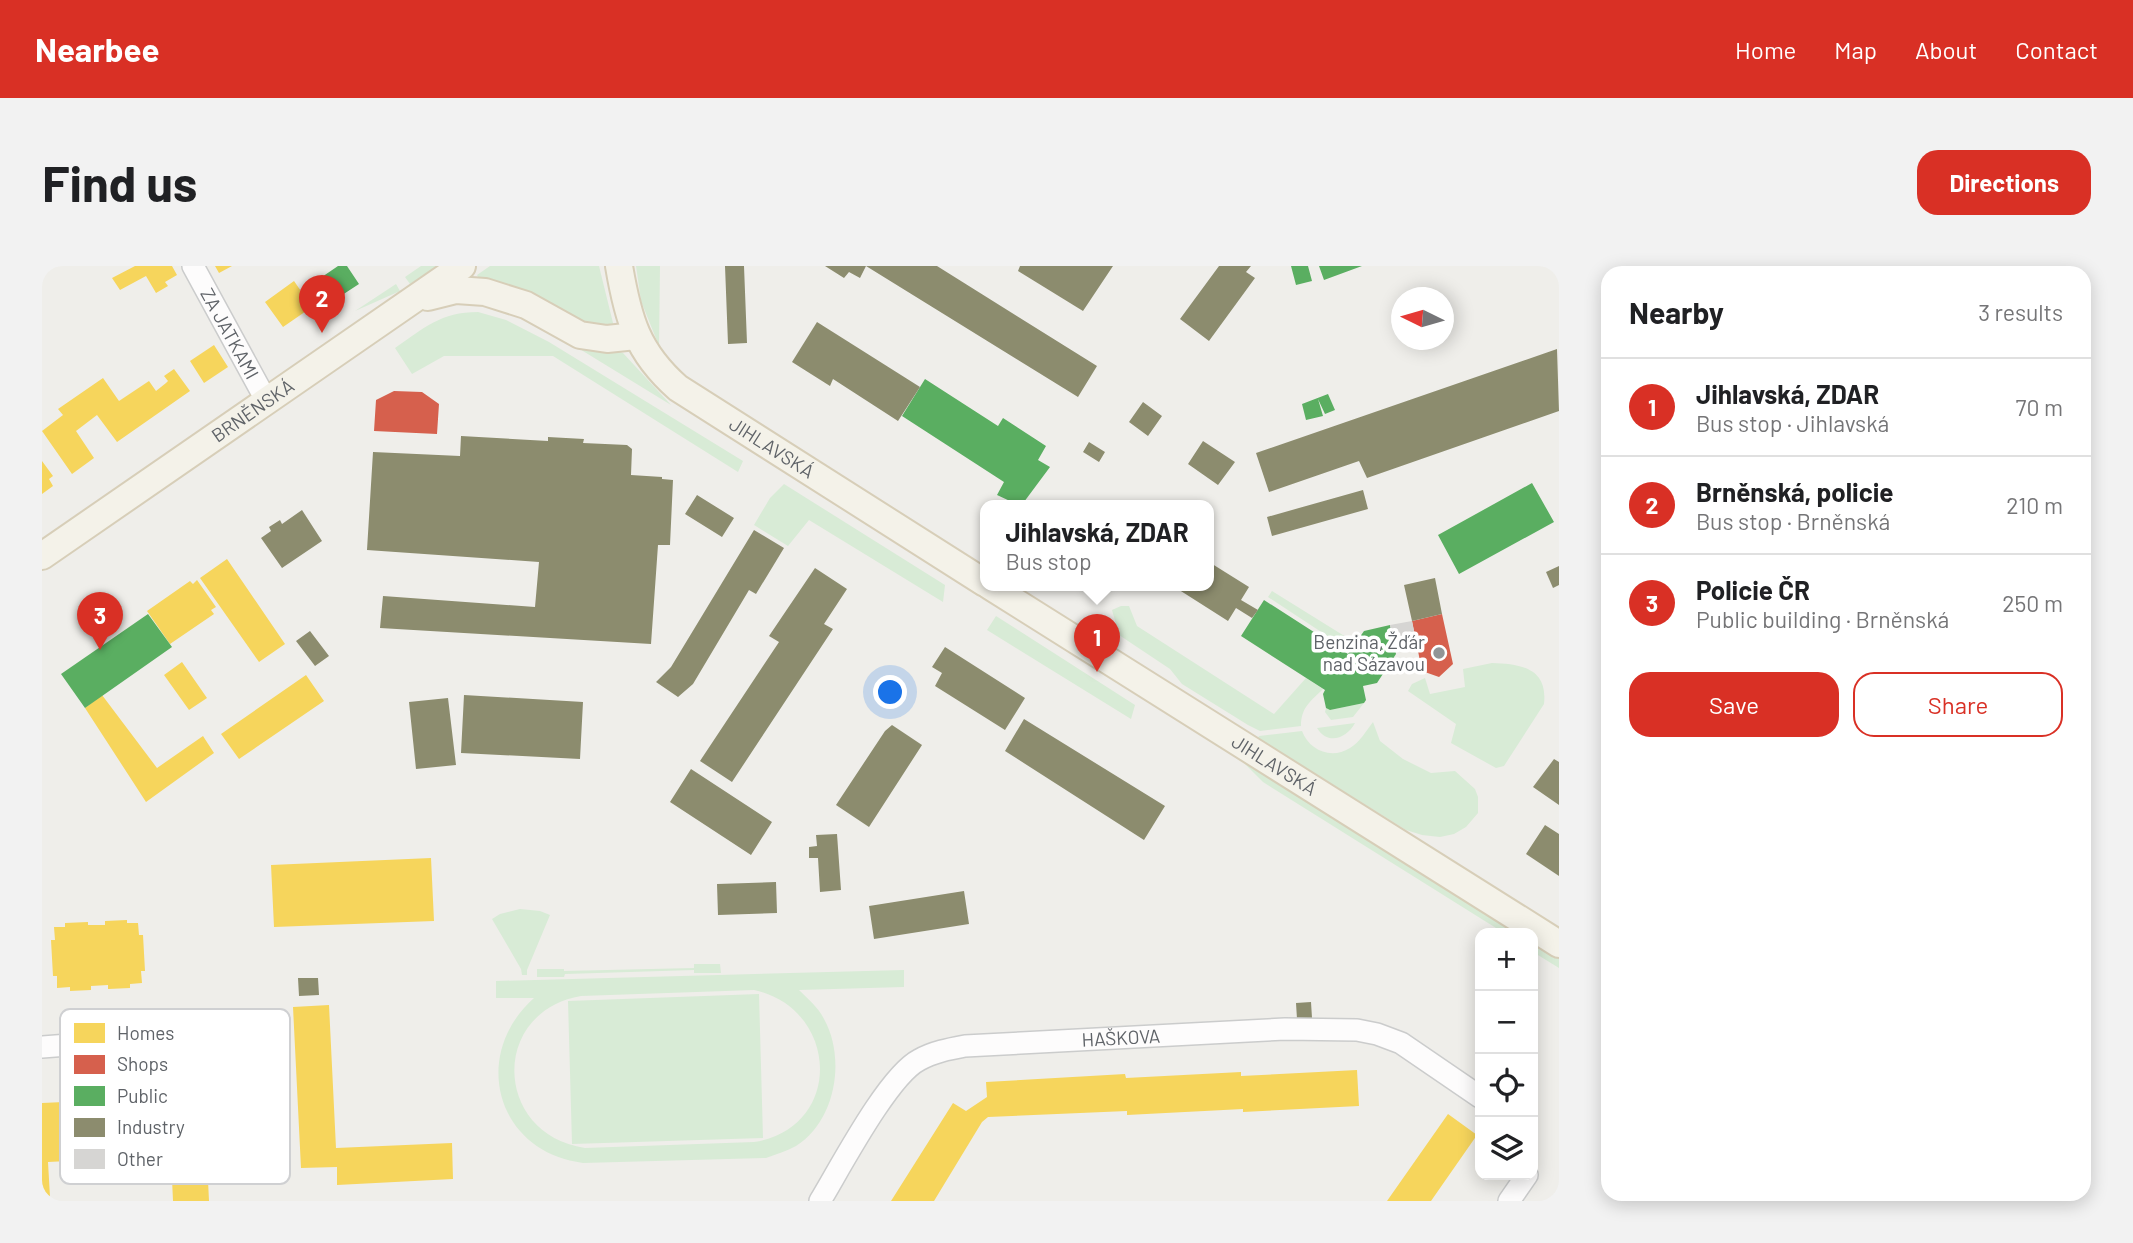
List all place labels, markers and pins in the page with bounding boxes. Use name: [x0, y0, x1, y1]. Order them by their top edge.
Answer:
pin: 2: [299, 275, 345, 333]
pin: 3: [77, 592, 123, 650]
pin: 1: [1074, 614, 1120, 672]
place label: Benzina, Žďár nad Sázavou: [1313, 630, 1425, 675]
marker: Benzina, Žďár nad Sázavou: [1431, 645, 1447, 661]

